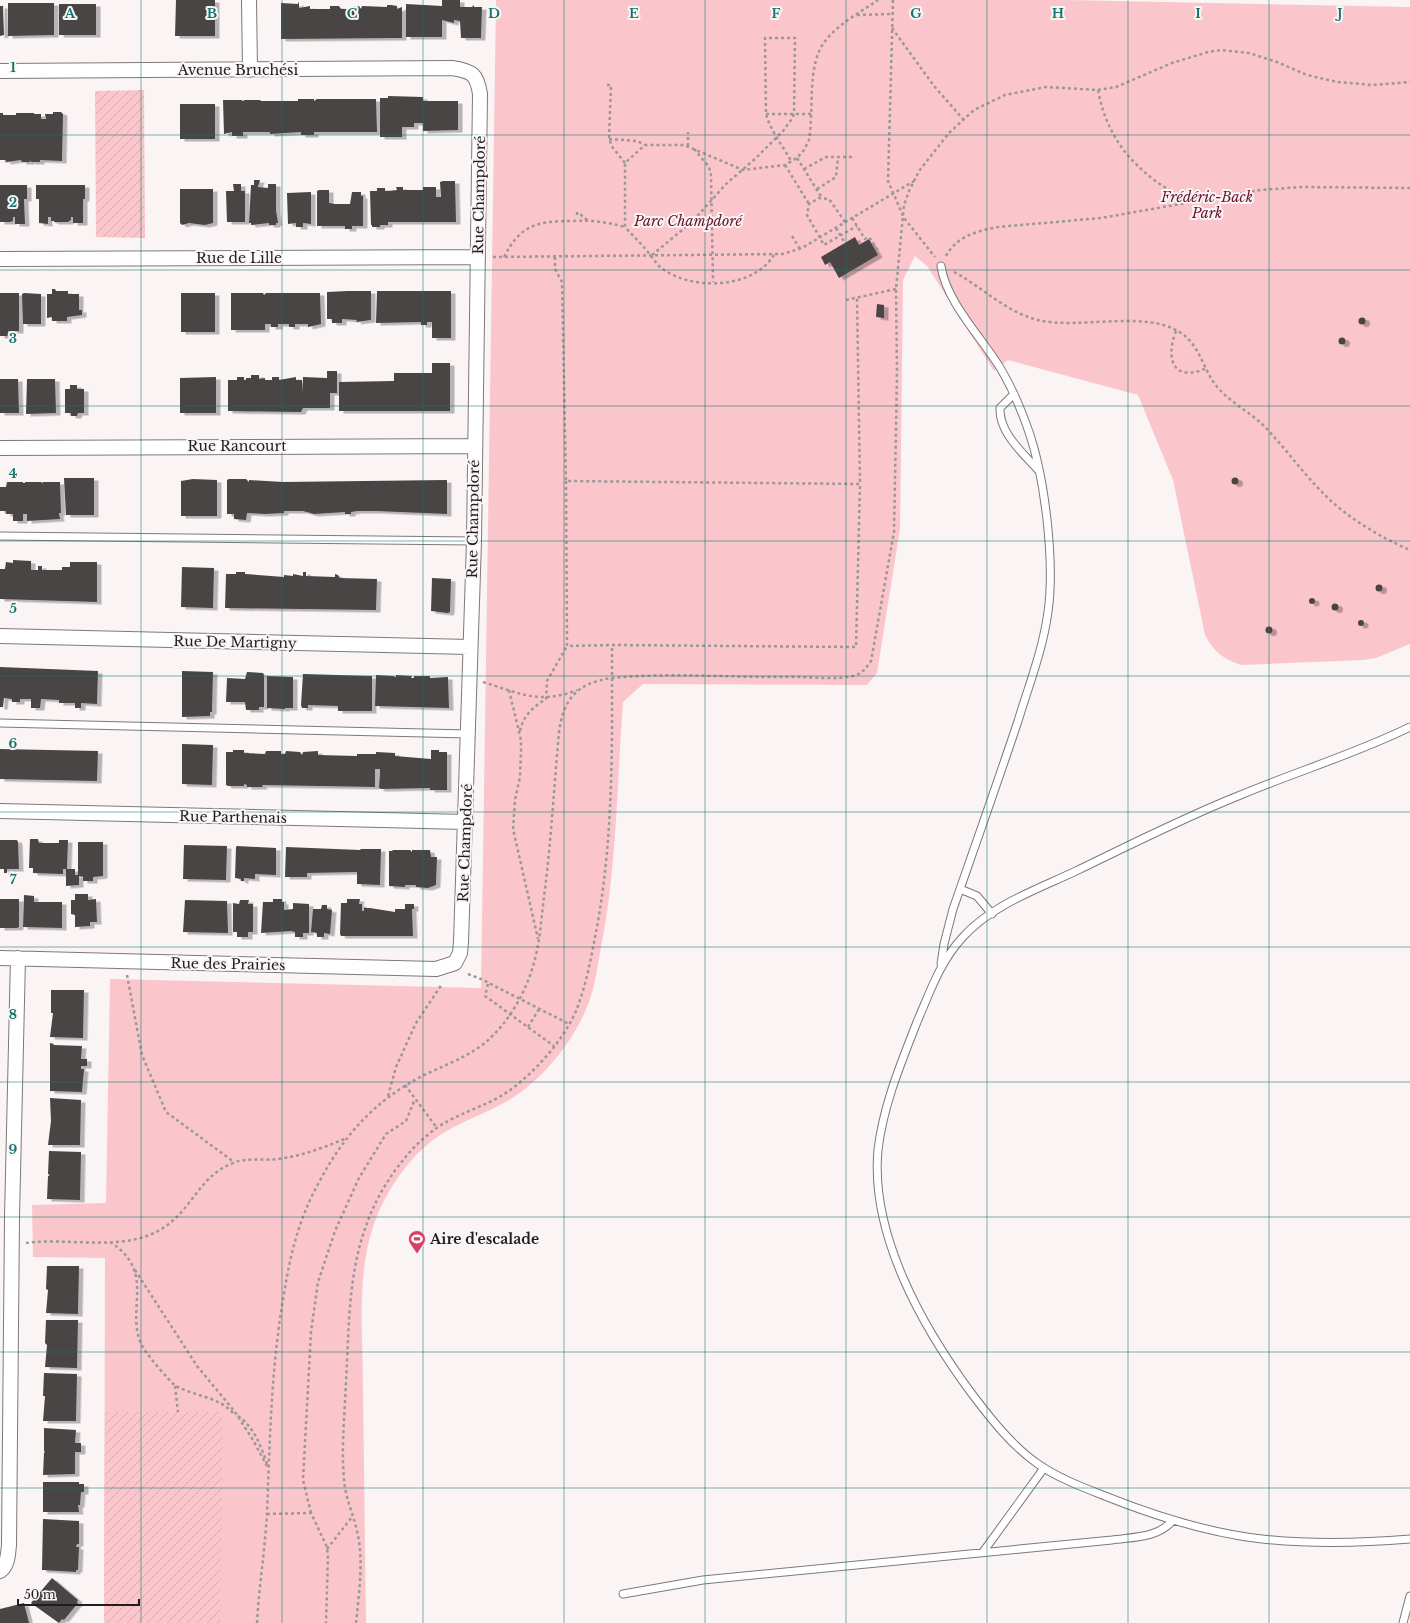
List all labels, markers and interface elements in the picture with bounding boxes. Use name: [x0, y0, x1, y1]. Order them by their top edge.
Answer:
text: A: [64, 5, 76, 22]
text: B: [207, 5, 217, 22]
text: C: [347, 5, 358, 22]
text: D: [488, 5, 500, 22]
text: E: [629, 5, 639, 22]
text: F: [772, 5, 781, 22]
text: G: [910, 5, 922, 22]
text: H: [1052, 5, 1064, 22]
text: I: [1195, 5, 1201, 22]
text: J: [1334, 5, 1343, 22]
text: 1: [10, 59, 16, 76]
street label: Avenue Bruchési: [177, 61, 298, 79]
street label: Rue Champdoré: [469, 135, 489, 255]
park label: Frédéric-Back Park: [1160, 188, 1253, 222]
text: 2: [9, 194, 17, 211]
park label: Parc Champdoré: [633, 212, 744, 230]
street label: Rue de Lille: [196, 249, 282, 267]
text: 3: [9, 330, 17, 347]
street label: Rue Rancourt: [188, 437, 287, 455]
street label: Rue Champdoré: [463, 459, 483, 579]
text: 4: [9, 465, 18, 482]
text: 5: [9, 600, 17, 617]
street label: Rue De Martigny: [173, 632, 297, 652]
text: 6: [9, 735, 18, 752]
street label: Rue Champdoré: [454, 783, 476, 903]
street label: Rue Parthenais: [179, 807, 287, 827]
text: 7: [10, 871, 17, 888]
street label: Rue des Prairies: [170, 954, 286, 974]
text: 8: [9, 1006, 17, 1023]
text: 9: [9, 1141, 18, 1158]
sports icon: Aire d'escalade: [407, 1229, 427, 1254]
place label: Aire d'escalade: [429, 1230, 539, 1248]
scale bar: [18, 1581, 139, 1607]
text: 50 m: [24, 1587, 56, 1602]

